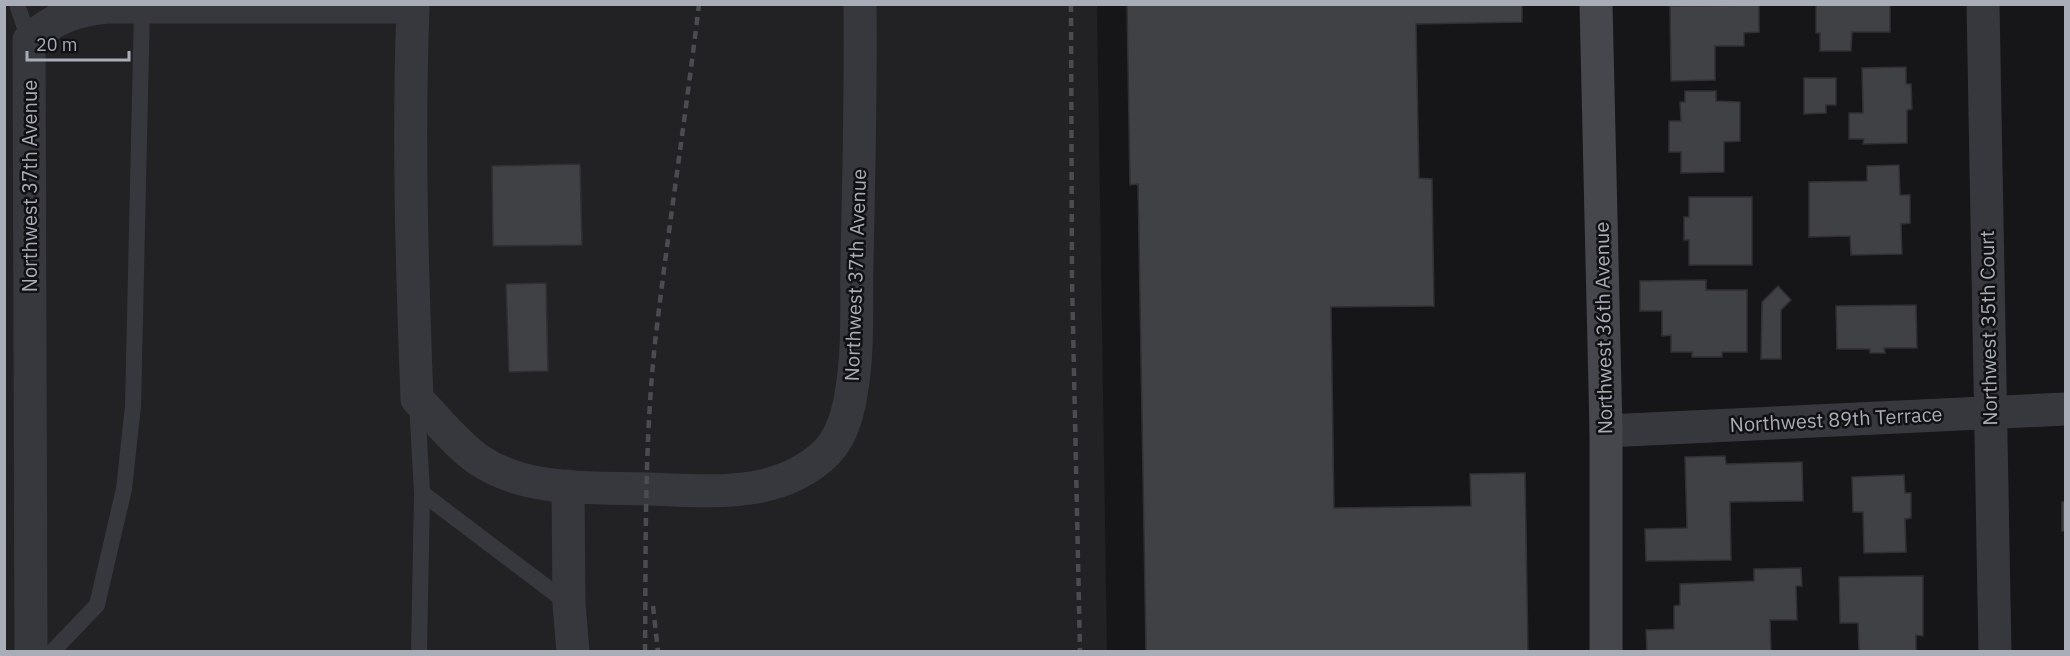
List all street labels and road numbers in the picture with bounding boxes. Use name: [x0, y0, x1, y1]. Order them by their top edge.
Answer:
street label: Northwest 37th Avenue: [16, 80, 43, 292]
street label: Northwest 37th Avenue: [838, 168, 872, 382]
street label: Northwest 36th Avenue: [1588, 222, 1618, 434]
street label: Northwest 35th Court: [1973, 230, 2003, 426]
street label: Northwest 89th Terrace: [1729, 400, 1943, 438]

